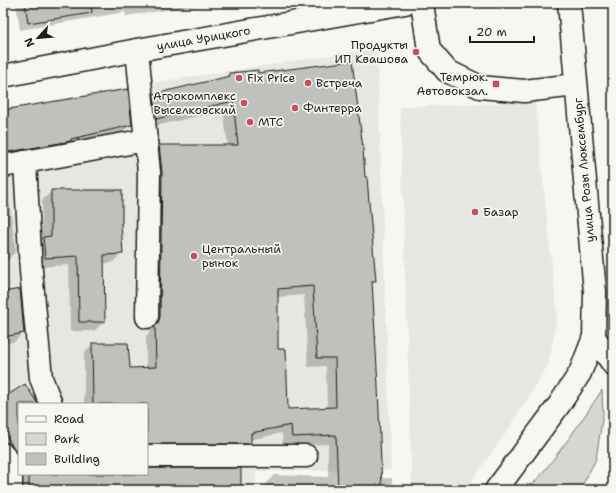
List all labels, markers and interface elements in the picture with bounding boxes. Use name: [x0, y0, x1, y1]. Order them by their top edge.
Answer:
north arrow: [18, 18, 58, 58]
scale bar: [470, 18, 534, 44]
street label: улица Урицкого: [155, 22, 252, 54]
text: 20 m: [476, 24, 507, 40]
text: N: [21, 35, 38, 50]
place label: Продукты ИП Квашова: [335, 37, 409, 67]
marker: Продукты ИП Квашова: [411, 47, 421, 57]
place label: Темрюк. Автовокзал.: [416, 69, 488, 99]
place label: Fix Price: [247, 70, 295, 86]
marker: Fix Price: [234, 73, 244, 83]
place label: Встреча: [316, 75, 363, 91]
marker: Встреча: [303, 78, 313, 88]
marker: Темрюк. Автовокзал.: [491, 79, 501, 89]
place label: Агрокомплекс Выселковский: [153, 88, 236, 118]
street label: улица Розы Люксембург: [570, 96, 598, 243]
marker: Агрокомплекс Выселковский: [239, 98, 249, 108]
place label: Финтерра: [303, 100, 362, 116]
marker: Финтерра: [290, 103, 300, 113]
place label: МТС: [258, 114, 283, 130]
marker: МТС: [245, 117, 255, 127]
place label: Базар: [483, 204, 519, 220]
marker: Базар: [470, 207, 480, 217]
place label: Центральный рынок: [202, 241, 281, 271]
marker: Центральный рынок: [189, 251, 199, 261]
legend: [18, 403, 148, 475]
text: Road: [54, 411, 85, 427]
text: Park: [54, 431, 80, 447]
text: Building: [54, 451, 100, 467]

